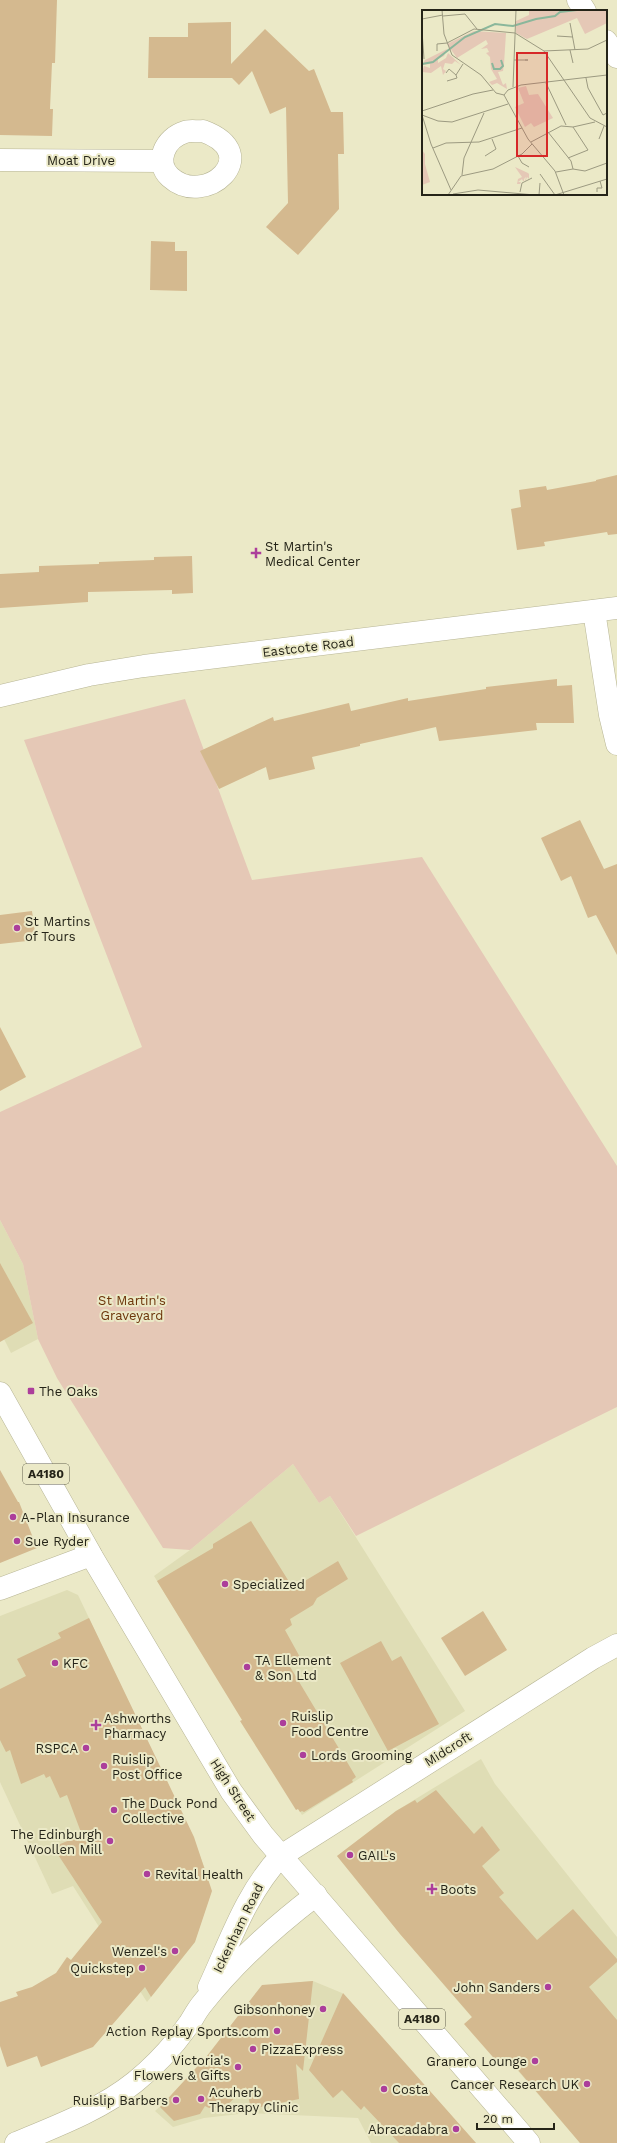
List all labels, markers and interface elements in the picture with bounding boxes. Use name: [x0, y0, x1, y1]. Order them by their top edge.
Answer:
inset map: [422, 10, 607, 195]
street label: Moat Drive: [47, 153, 115, 168]
place label: St Martin's Medical Center: [265, 539, 360, 569]
marker: St Martin's Medical Center: [250, 547, 262, 559]
street label: Eastcote Road: [261, 634, 355, 660]
place label: St Martins of Tours: [25, 914, 90, 944]
marker: St Martins of Tours: [12, 923, 22, 933]
park label: St Martin's Graveyard: [98, 1293, 166, 1323]
place label: The Oaks: [39, 1384, 98, 1399]
marker: The Oaks: [26, 1386, 36, 1396]
road number: A4180: [23, 1464, 69, 1484]
place label: A-Plan Insurance: [21, 1510, 130, 1525]
marker: A-Plan Insurance: [8, 1512, 18, 1522]
place label: Sue Ryder: [25, 1534, 89, 1549]
marker: Sue Ryder: [12, 1536, 22, 1546]
place label: Specialized: [233, 1577, 305, 1592]
marker: Specialized: [220, 1579, 230, 1589]
place label: TA Ellement & Son Ltd: [255, 1653, 332, 1683]
place label: KFC: [63, 1656, 88, 1671]
marker: KFC: [50, 1658, 60, 1668]
marker: TA Ellement & Son Ltd: [242, 1662, 252, 1672]
place label: Ruislip Food Centre: [291, 1709, 369, 1739]
place label: Ashworths Pharmacy: [104, 1711, 171, 1741]
marker: Ruislip Food Centre: [278, 1718, 288, 1728]
marker: Ashworths Pharmacy: [91, 1720, 101, 1730]
street label: Midcroft: [422, 1728, 475, 1769]
place label: RSPCA: [36, 1741, 78, 1756]
marker: RSPCA: [81, 1743, 91, 1753]
place label: Lords Grooming: [311, 1748, 412, 1763]
marker: Lords Grooming: [298, 1750, 308, 1760]
place label: Ruislip Post Office: [112, 1752, 183, 1782]
street label: High Street: [207, 1756, 259, 1825]
marker: Ruislip Post Office: [99, 1761, 109, 1771]
place label: The Duck Pond Collective: [122, 1796, 218, 1826]
marker: The Duck Pond Collective: [109, 1805, 119, 1815]
place label: The Edinburgh Woollen Mill: [11, 1827, 102, 1857]
marker: The Edinburgh Woollen Mill: [105, 1836, 115, 1846]
place label: GAIL's: [358, 1848, 396, 1863]
marker: GAIL's: [345, 1850, 355, 1860]
place label: Revital Health: [155, 1867, 243, 1882]
marker: Revital Health: [142, 1869, 152, 1879]
street label: Ickenham Road: [210, 1881, 266, 1975]
place label: Boots: [440, 1882, 476, 1897]
marker: Boots: [427, 1884, 437, 1894]
place label: Wenzel's: [112, 1944, 167, 1959]
marker: Wenzel's: [170, 1946, 180, 1956]
place label: Quickstep: [70, 1961, 134, 1976]
marker: Quickstep: [137, 1963, 147, 1973]
place label: John Sanders: [453, 1980, 540, 1995]
marker: John Sanders: [543, 1982, 553, 1992]
place label: Gibsonhoney: [233, 2002, 315, 2017]
marker: Gibsonhoney: [318, 2004, 328, 2014]
road number: A4180: [399, 2009, 445, 2029]
place label: Action Replay Sports.com: [106, 2024, 269, 2039]
marker: Action Replay Sports.com: [272, 2026, 282, 2036]
place label: PizzaExpress: [261, 2042, 343, 2057]
marker: PizzaExpress: [248, 2044, 258, 2054]
place label: Victoria's Flowers & Gifts: [134, 2053, 230, 2083]
place label: Granero Lounge: [426, 2054, 527, 2069]
marker: Granero Lounge: [530, 2056, 540, 2066]
marker: Victoria's Flowers & Gifts: [233, 2062, 243, 2072]
place label: Cancer Research UK: [450, 2077, 579, 2092]
marker: Cancer Research UK: [582, 2079, 592, 2089]
place label: Costa: [392, 2082, 429, 2097]
marker: Costa: [379, 2084, 389, 2094]
place label: Acuherb Therapy Clinic: [209, 2085, 299, 2115]
place label: Ruislip Barbers: [72, 2093, 168, 2108]
marker: Acuherb Therapy Clinic: [196, 2094, 206, 2104]
marker: Ruislip Barbers: [171, 2095, 181, 2105]
scale bar: [477, 2105, 554, 2131]
text: 20 m: [483, 2112, 513, 2126]
place label: Abracadabra: [368, 2122, 449, 2137]
marker: Abracadabra: [451, 2124, 461, 2134]

